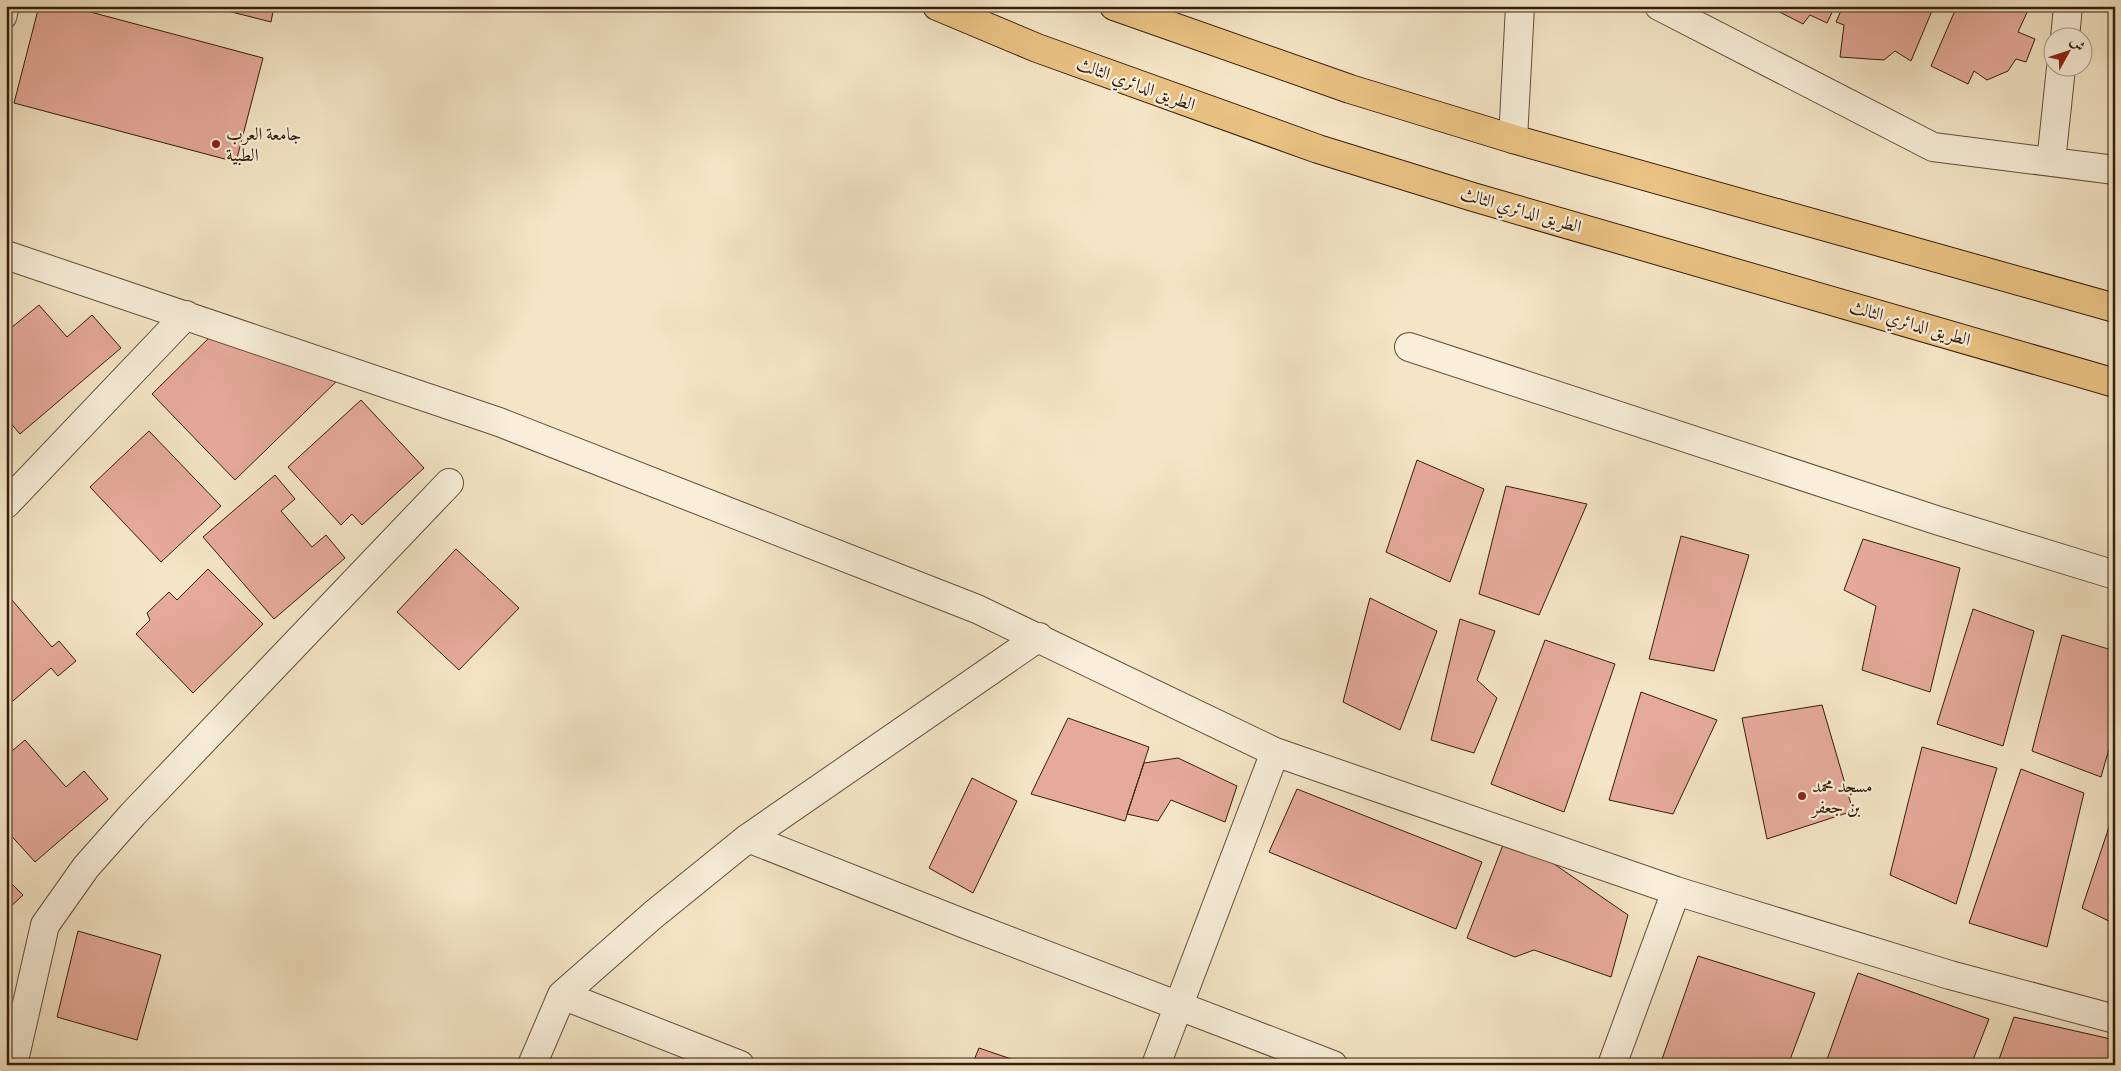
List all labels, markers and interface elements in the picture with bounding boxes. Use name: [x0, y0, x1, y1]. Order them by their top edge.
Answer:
north arrow: [2044, 28, 2094, 78]
text: ش: [2066, 33, 2089, 55]
street label: الطريق الدائري الثالث: [1072, 51, 1199, 119]
place label: جامعة العرب الطبية: [226, 122, 302, 167]
marker: جامعة العرب الطبية: [210, 138, 222, 150]
street label: الطريق الدائري الثالث: [1457, 181, 1584, 242]
street label: الطريق الدائري الثالث: [1846, 294, 1973, 355]
place label: مسجد محمد بن جعفر: [1810, 774, 1873, 819]
marker: مسجد محمد بن جعفر: [1796, 790, 1808, 802]

